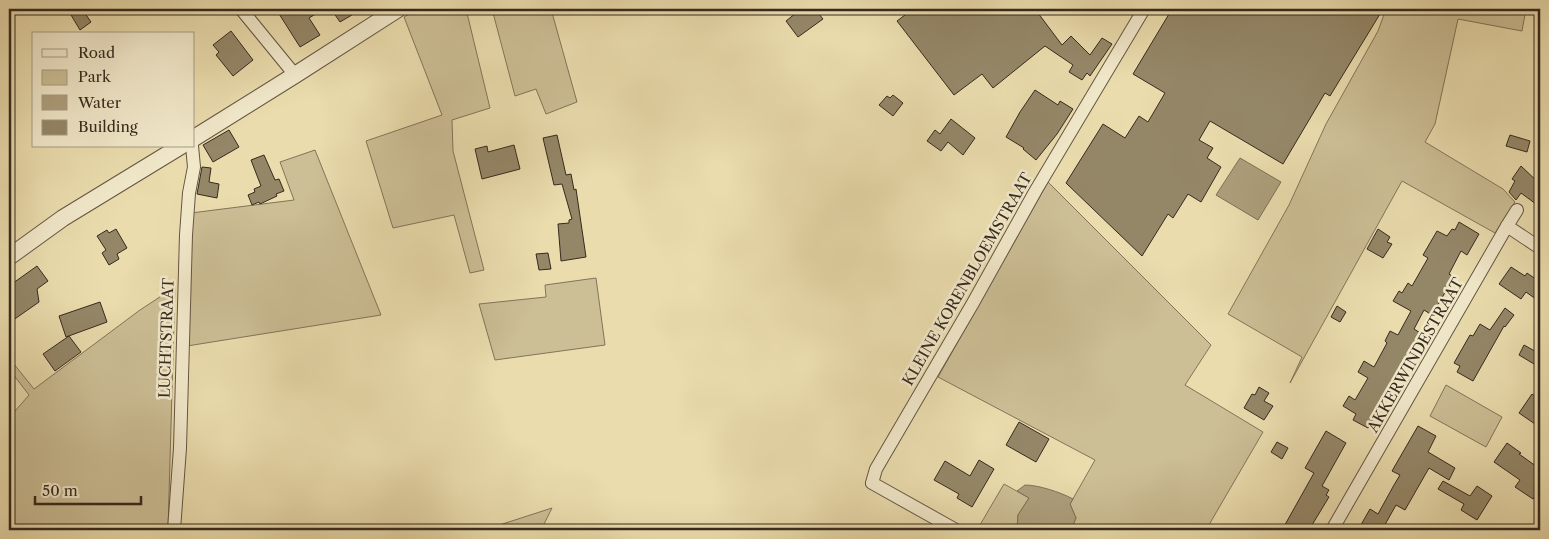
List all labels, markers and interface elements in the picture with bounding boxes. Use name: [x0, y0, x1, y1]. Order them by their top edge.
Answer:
legend: [32, 32, 195, 148]
text: Road: [78, 43, 115, 62]
text: Park: [78, 67, 112, 86]
text: Water: [77, 93, 122, 112]
text: Building: [78, 117, 138, 136]
street label: KLEINE KORENBLOEMSTRAAT: [898, 169, 1036, 389]
street label: AKKERWINDESTRAAT: [1362, 274, 1467, 437]
street label: LUCHTSTRAAT: [154, 277, 178, 398]
scale bar: [35, 474, 141, 506]
text: 50 m: [42, 481, 78, 500]

